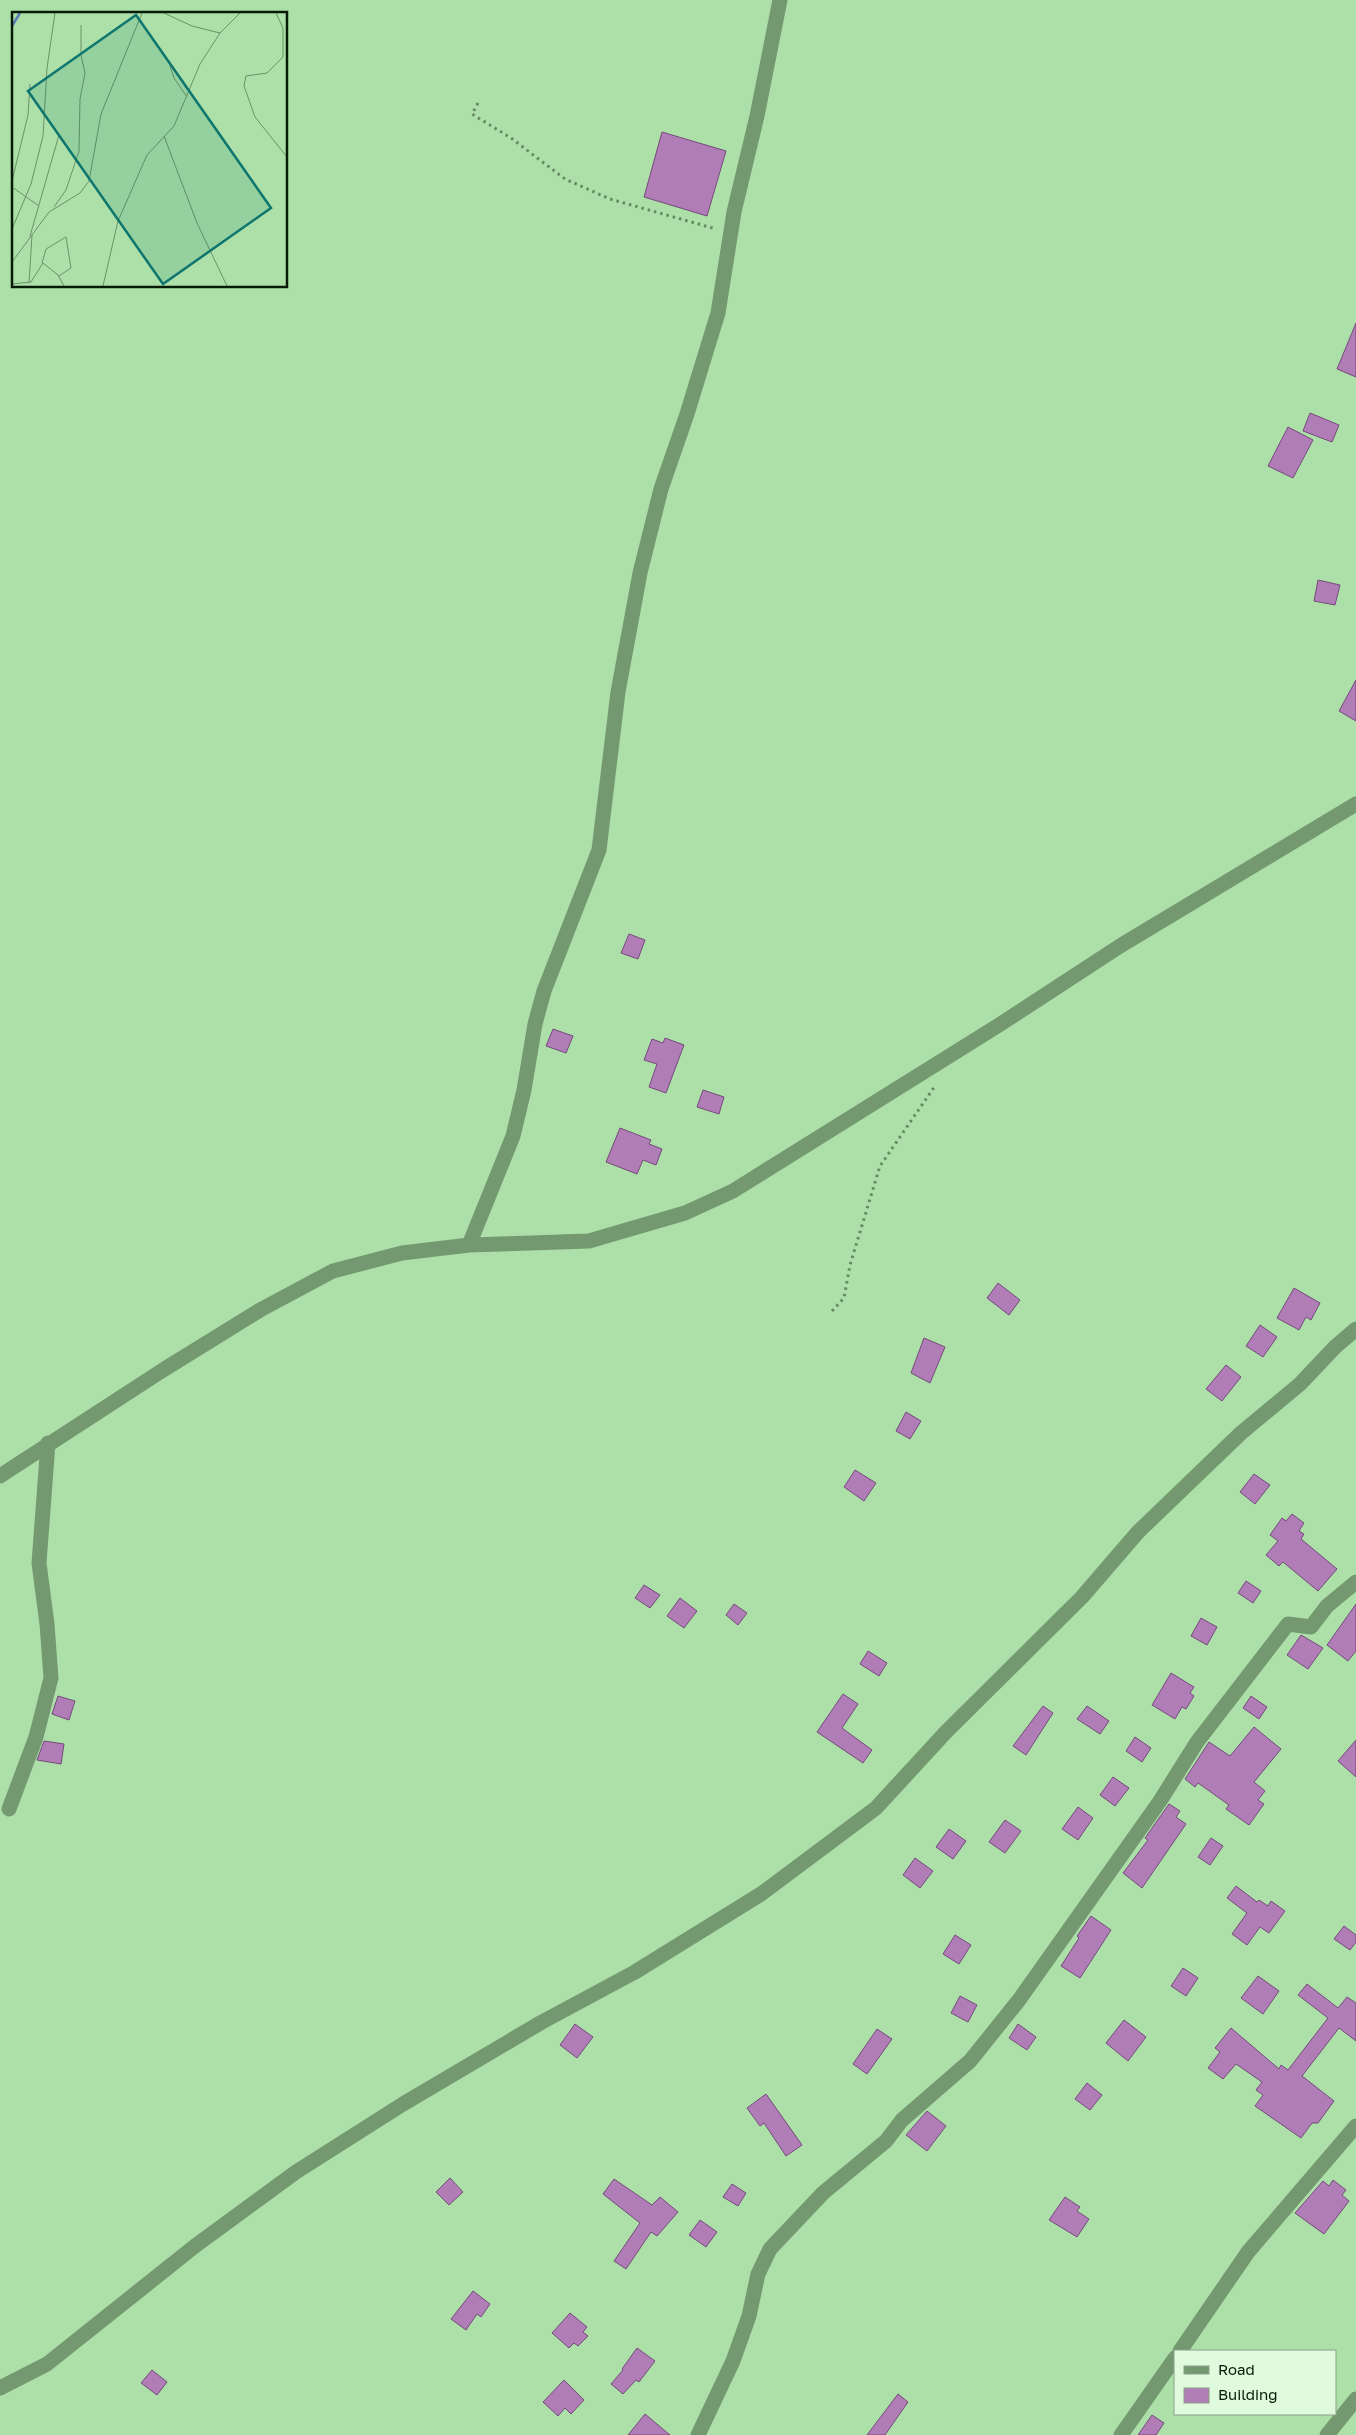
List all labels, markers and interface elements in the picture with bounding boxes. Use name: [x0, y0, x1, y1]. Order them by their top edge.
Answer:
inset map: [12, 12, 288, 288]
legend: [1174, 2350, 1336, 2415]
text: Road: [1218, 2360, 1255, 2378]
text: Building: [1218, 2385, 1278, 2403]

